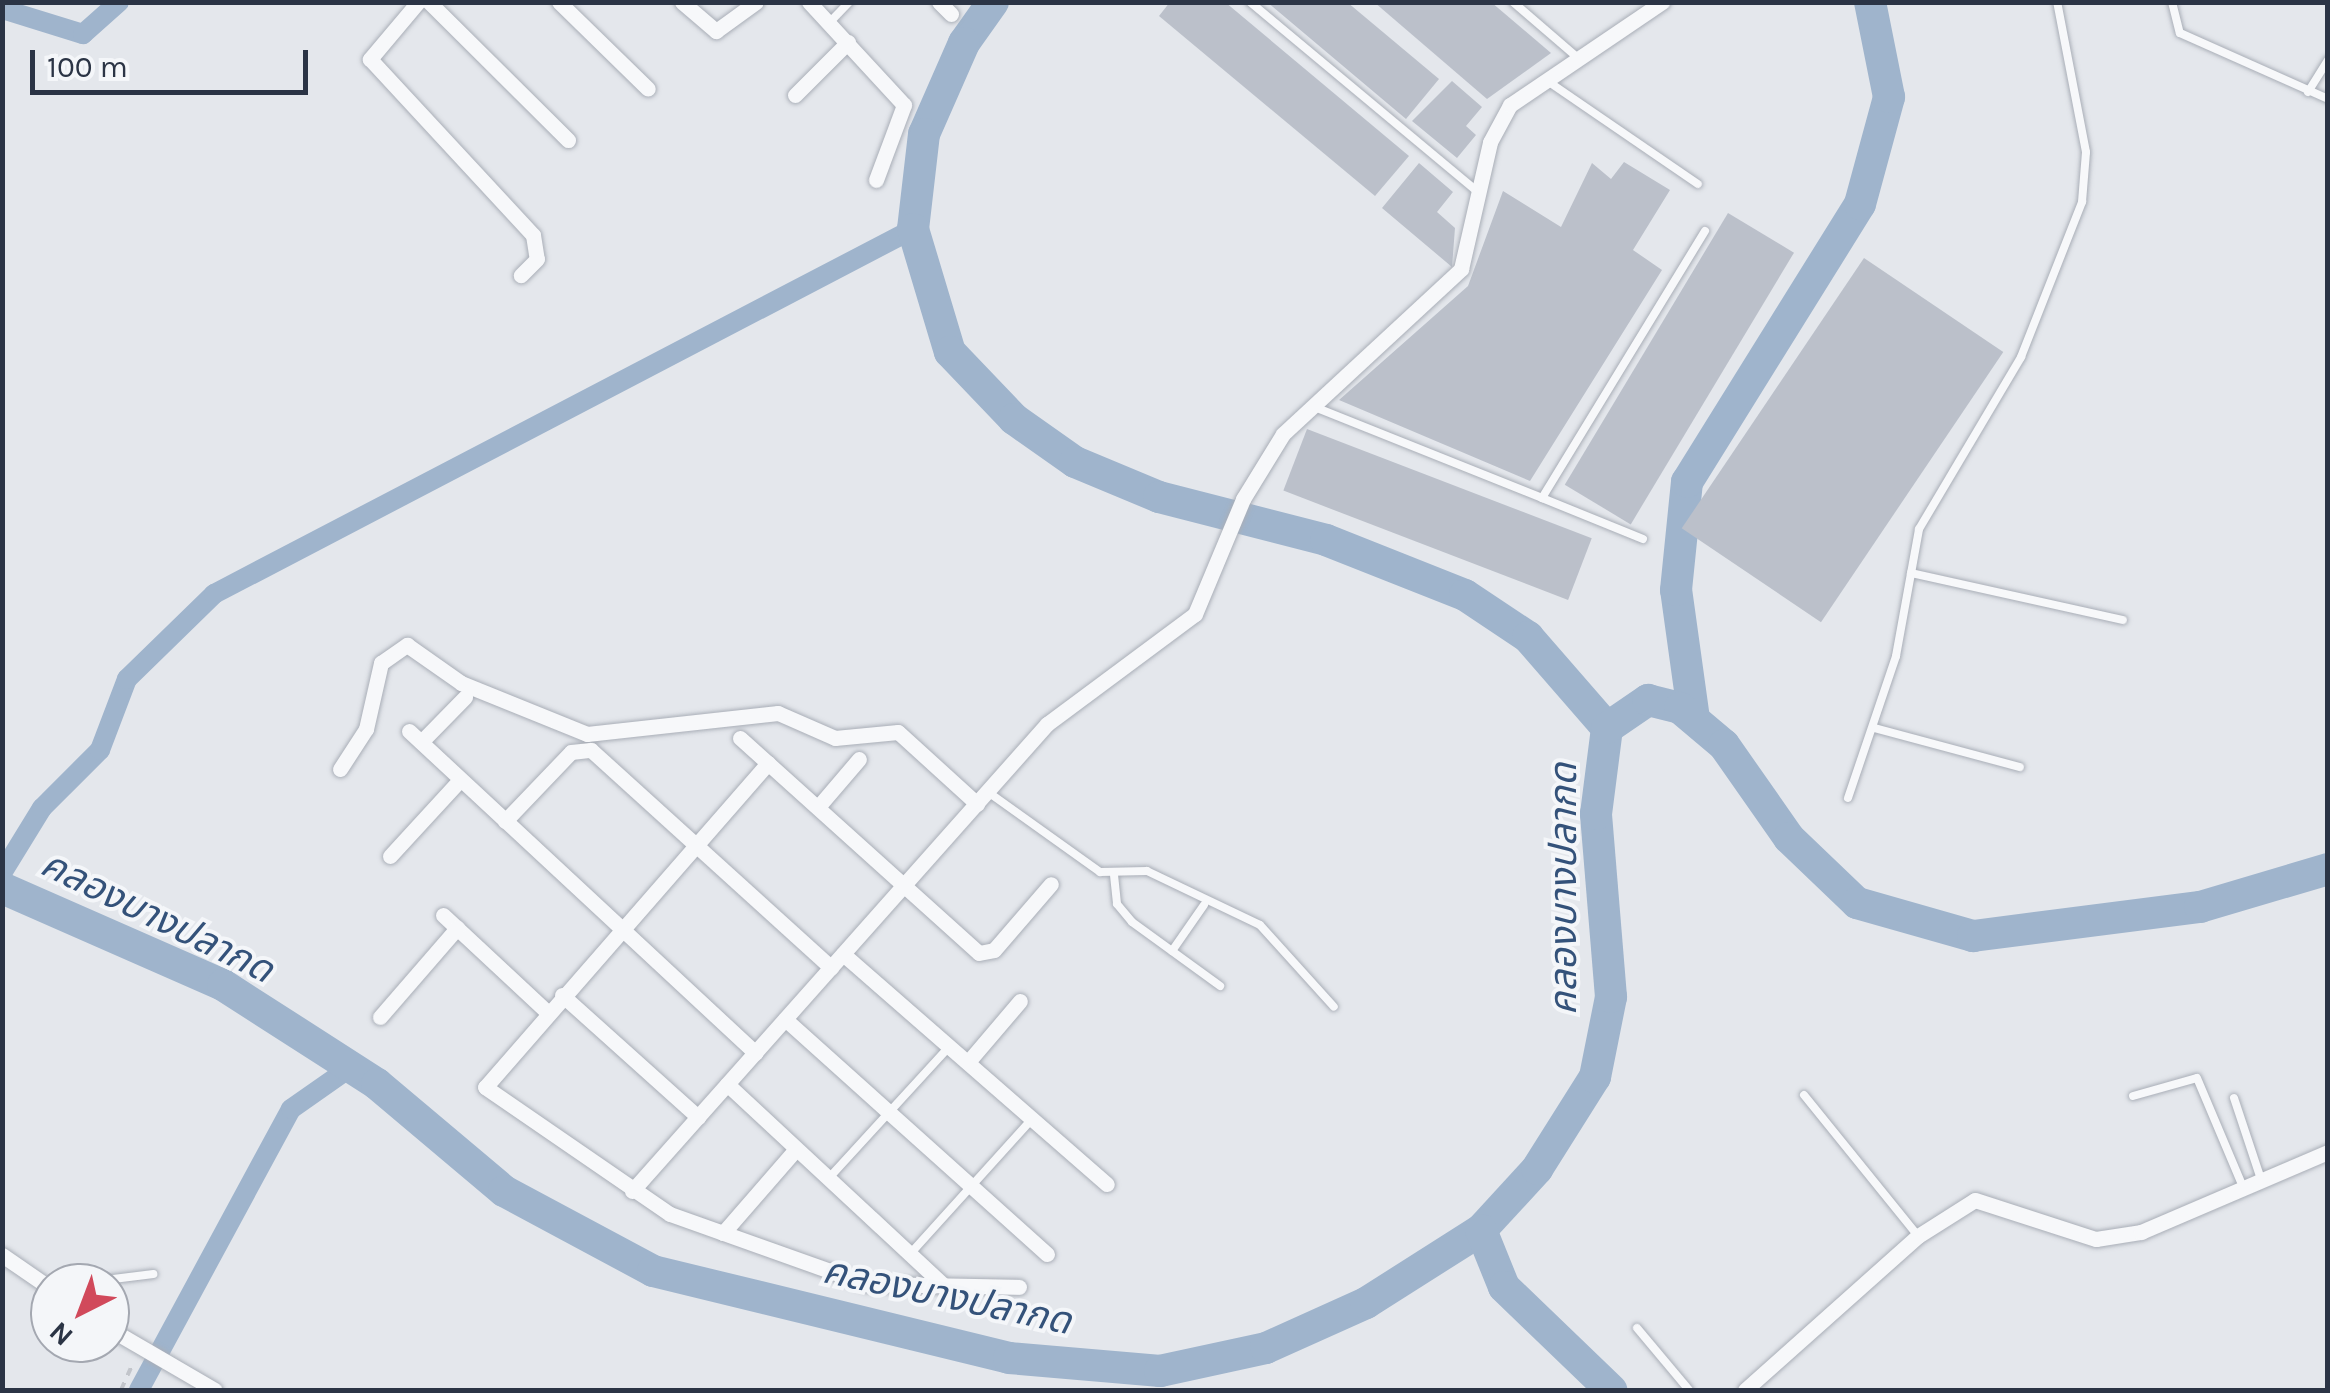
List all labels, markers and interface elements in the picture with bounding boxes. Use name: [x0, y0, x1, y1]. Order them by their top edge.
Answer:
scale bar: [35, 30, 312, 92]
text: 100 m: [47, 49, 128, 85]
water label: คลองบางปลากด: [1541, 763, 1587, 1015]
water label: คลองบางปลากด: [34, 841, 280, 993]
water label: คลองบางปลากด: [819, 1247, 1075, 1345]
north arrow: [30, 1263, 130, 1363]
text: N: [42, 1315, 79, 1353]

